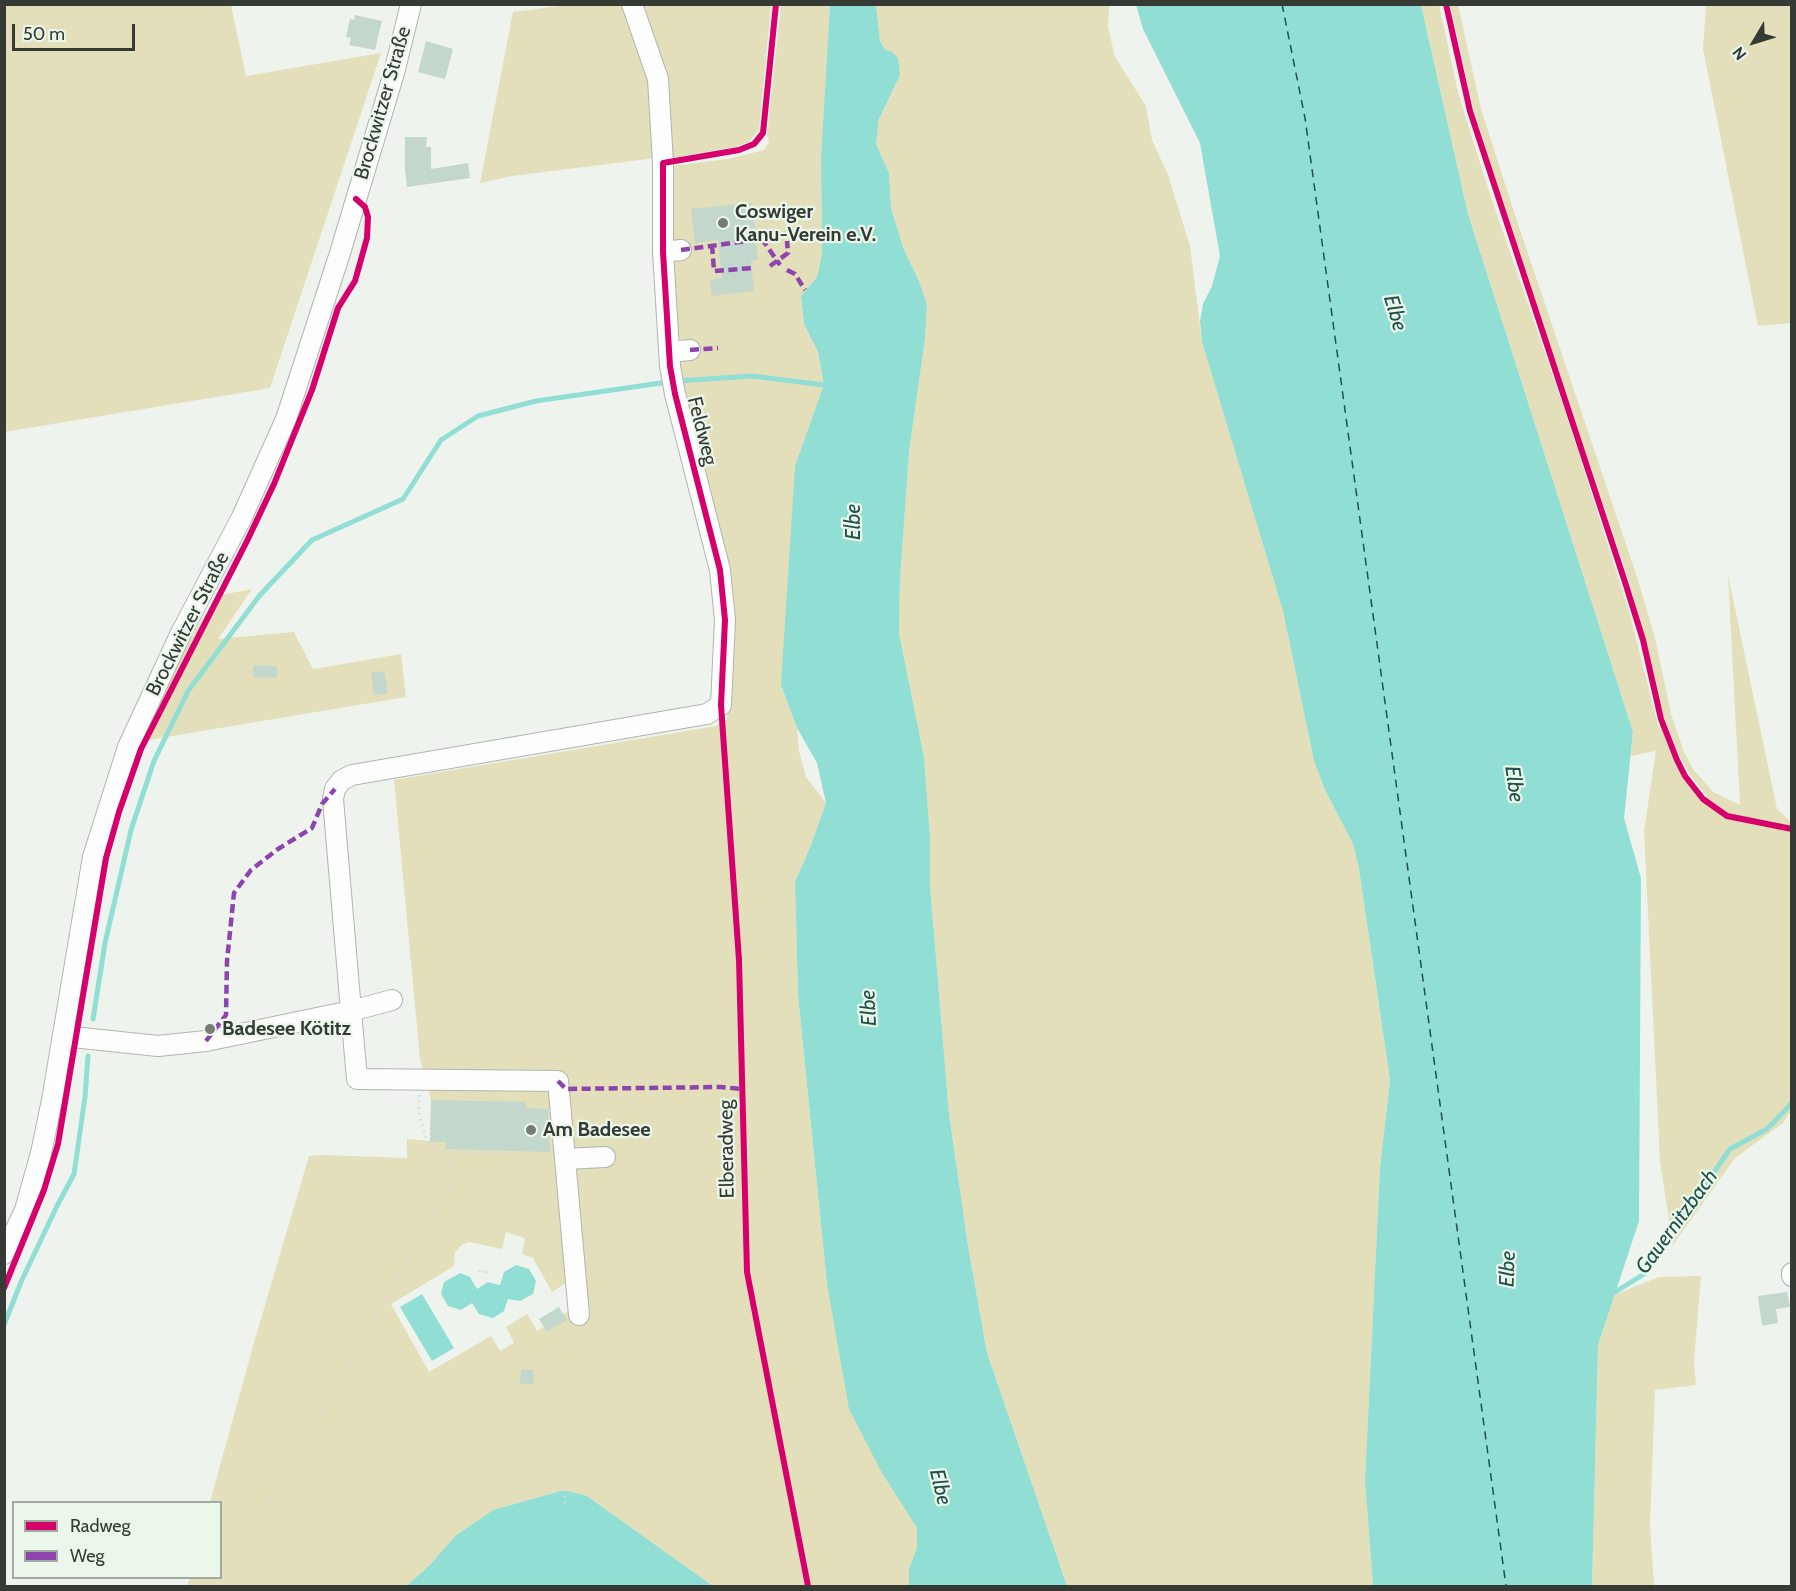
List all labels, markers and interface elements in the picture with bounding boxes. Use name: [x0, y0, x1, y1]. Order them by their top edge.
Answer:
scale bar: [15, 12, 138, 50]
north arrow: [1724, 12, 1784, 72]
text: 50 m: [23, 23, 65, 45]
street label: Brockwitzer Straße: [350, 24, 416, 182]
text: N: [1728, 43, 1750, 64]
place label: Coswiger Kanu-Verein e.V.: [735, 200, 876, 247]
marker: Coswiger Kanu-Verein e.V.: [716, 216, 730, 230]
water label: Elbe: [1378, 292, 1412, 334]
street label: Feldweg: [682, 394, 722, 468]
water label: Elbe: [841, 504, 867, 540]
street label: Brockwitzer Straße: [141, 548, 235, 700]
water label: Elbe: [1499, 764, 1529, 804]
water label: Elbe: [855, 989, 883, 1027]
place label: Badesee Kötitz: [222, 1017, 351, 1041]
marker: Badesee Kötitz: [203, 1022, 217, 1036]
street label: Elberadweg: [714, 1099, 740, 1199]
place label: Am Badesee: [543, 1118, 651, 1142]
marker: Am Badesee: [524, 1123, 538, 1137]
water label: Gauernitzbach: [1631, 1165, 1723, 1279]
water label: Elbe: [1495, 1250, 1521, 1288]
water label: Elbe: [923, 1466, 957, 1508]
legend: [12, 1501, 222, 1579]
text: Radweg: [70, 1515, 131, 1537]
text: Weg: [70, 1545, 105, 1567]

